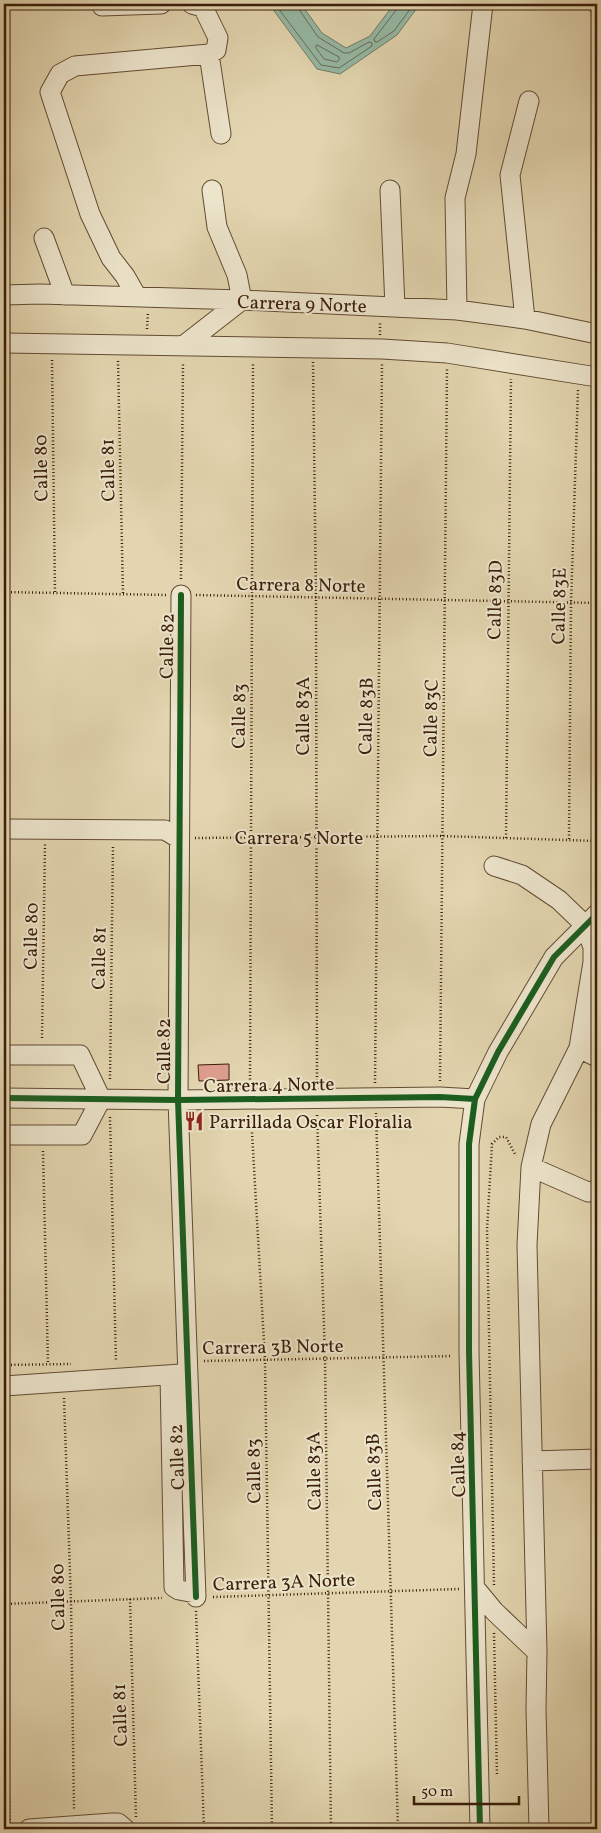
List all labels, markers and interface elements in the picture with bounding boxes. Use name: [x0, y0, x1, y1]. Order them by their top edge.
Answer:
street label: Carrera 9 Norte: [237, 290, 367, 320]
street label: Calle 80: [28, 434, 56, 502]
street label: Calle 81: [95, 438, 123, 502]
street label: Calle 83D: [482, 560, 510, 640]
street label: Calle 83E: [546, 567, 574, 645]
street label: Carrera 8 Norte: [236, 572, 366, 600]
street label: Calle 82: [154, 613, 182, 679]
street label: Calle 83A: [291, 677, 317, 755]
street label: Calle 83B: [353, 677, 381, 755]
street label: Calle 83C: [418, 679, 446, 757]
street label: Calle 83: [226, 683, 254, 749]
street label: Carrera 5 Norte: [235, 826, 363, 852]
street label: Calle 80: [18, 902, 46, 970]
street label: Calle 81: [86, 926, 114, 990]
street label: Calle 82: [152, 1018, 178, 1084]
street label: Carrera 4 Norte: [203, 1072, 335, 1100]
restaurant icon: Parrillada Oscar Floralia: [183, 1110, 205, 1132]
place label: Parrillada Oscar Floralia: [209, 1110, 412, 1136]
street label: Carrera 3B Norte: [202, 1334, 344, 1362]
street label: Calle 82: [164, 1424, 192, 1490]
street label: Calle 84: [445, 1430, 473, 1498]
street label: Calle 83A: [301, 1431, 329, 1511]
street label: Calle 83B: [361, 1433, 389, 1511]
street label: Calle 83: [241, 1438, 269, 1504]
street label: Calle 80: [45, 1563, 73, 1631]
street label: Carrera 3A Norte: [212, 1568, 356, 1598]
street label: Calle 81: [107, 1683, 135, 1747]
scale bar: [414, 1773, 518, 1805]
text: 50 m: [421, 1782, 453, 1803]

